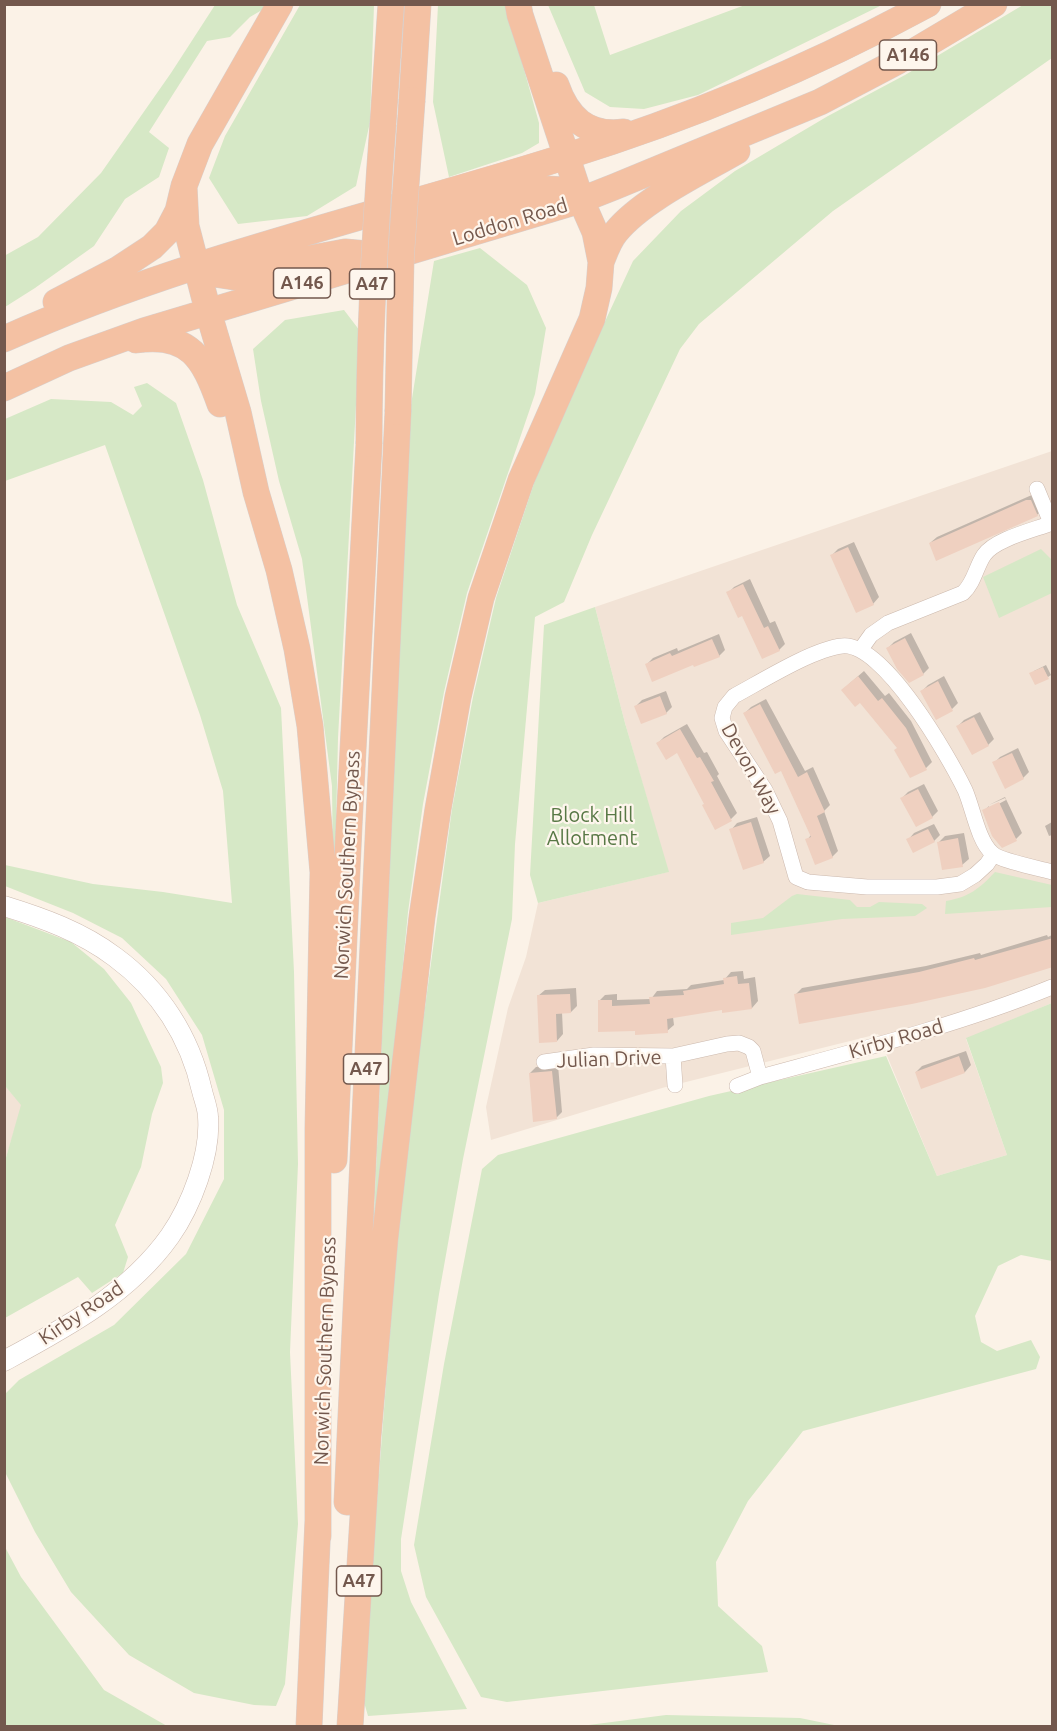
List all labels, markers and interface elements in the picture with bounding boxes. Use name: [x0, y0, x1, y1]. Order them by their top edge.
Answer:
road number: A146: [880, 40, 936, 70]
street label: Loddon Road: [450, 193, 570, 251]
road number: A146: [274, 268, 330, 298]
road number: A47: [350, 269, 394, 299]
street label: Devon Way: [716, 719, 786, 819]
street label: Norwich Southern Bypass: [329, 750, 365, 980]
park label: Block Hill Allotment: [547, 803, 637, 850]
street label: Kirby Road: [846, 1014, 946, 1064]
street label: Julian Drive: [556, 1045, 662, 1073]
road number: A47: [344, 1054, 388, 1084]
street label: Norwich Southern Bypass: [309, 1236, 341, 1466]
street label: Kirby Road: [34, 1276, 128, 1350]
road number: A47: [336, 1566, 382, 1596]

